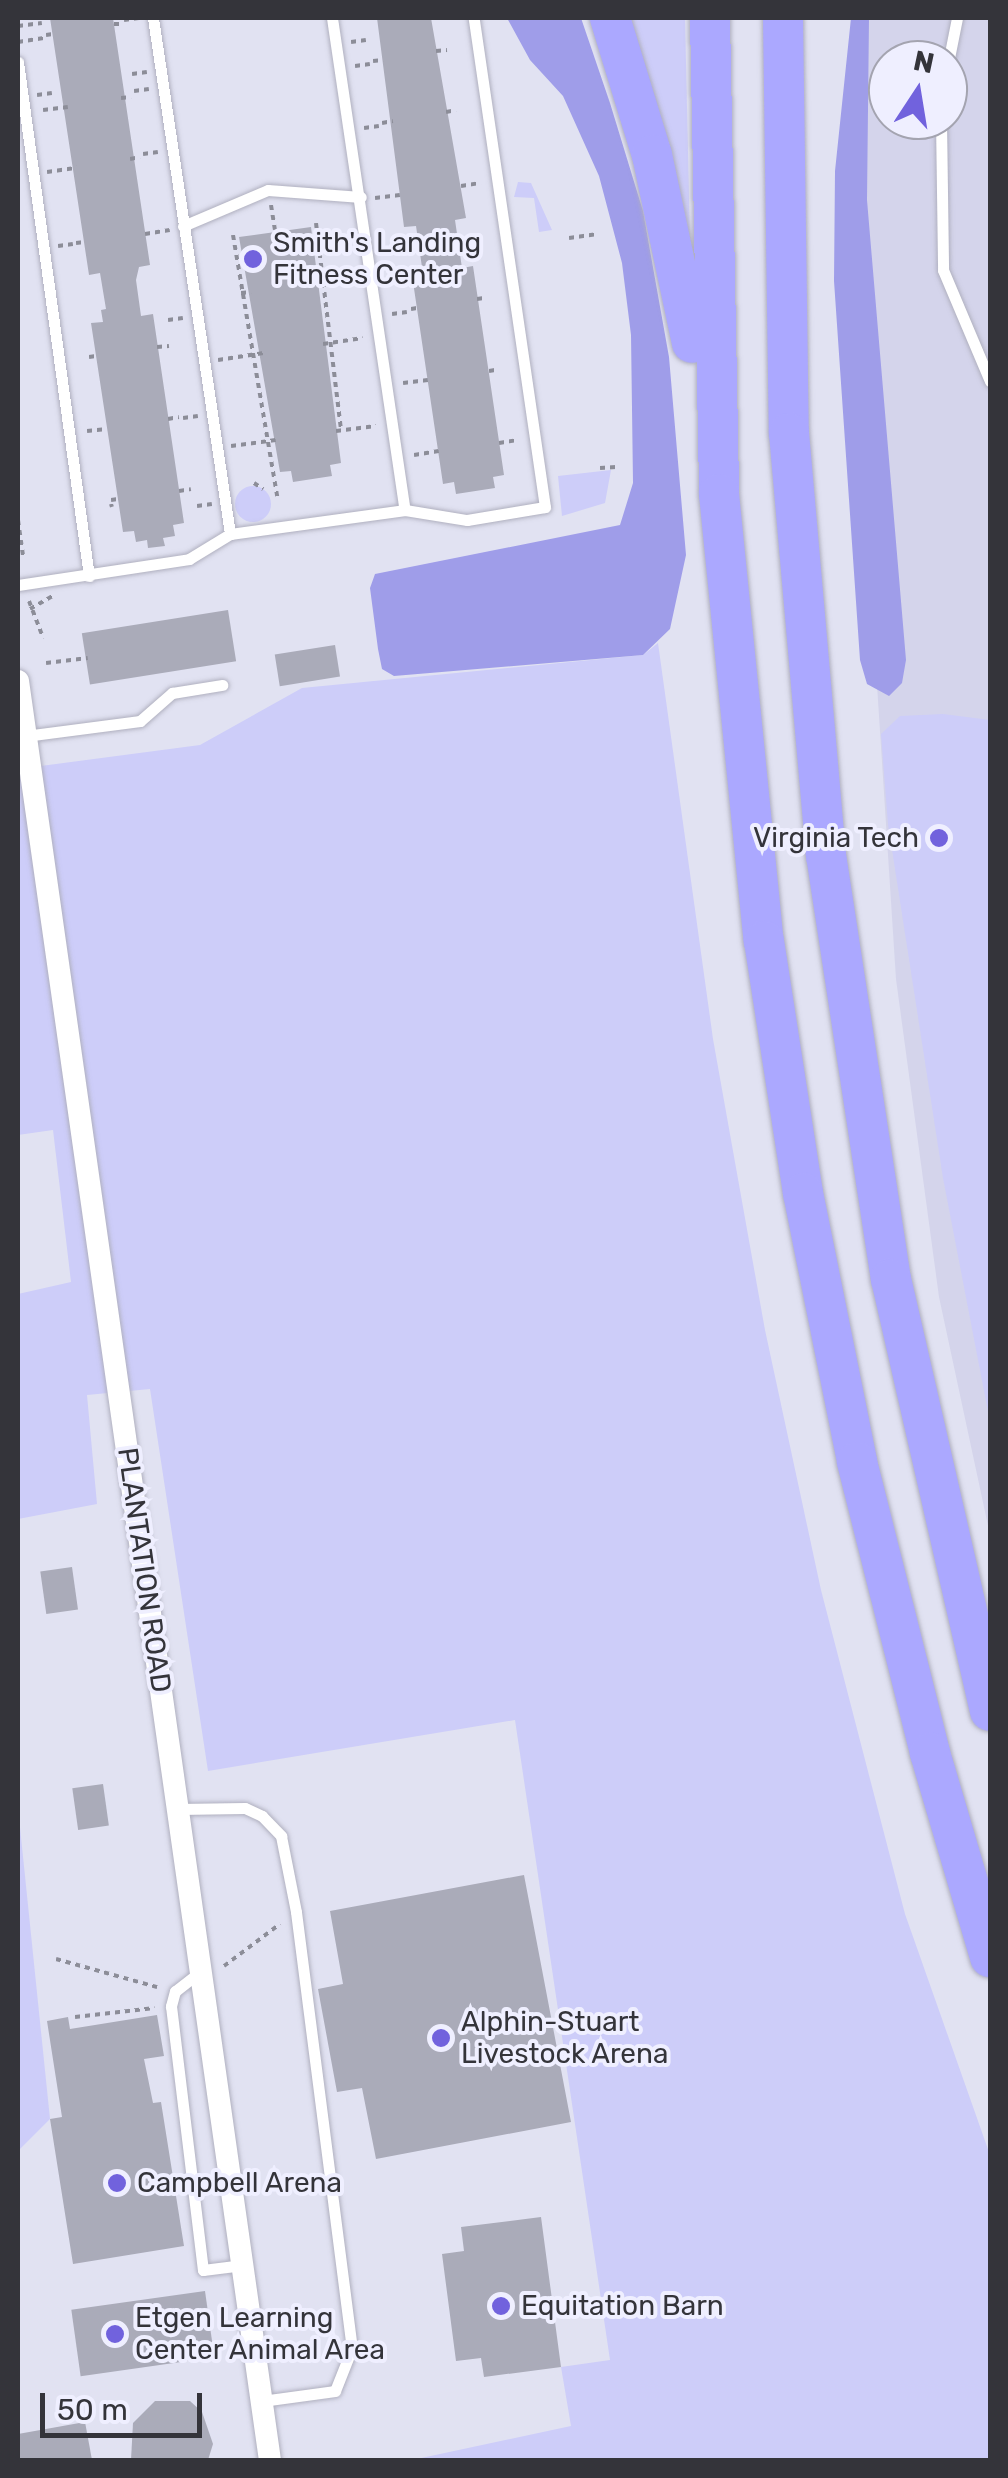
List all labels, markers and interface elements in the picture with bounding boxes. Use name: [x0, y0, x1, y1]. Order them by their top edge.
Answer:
north arrow: [868, 40, 968, 140]
text: N: [911, 44, 937, 80]
place label: Smith's Landing Fitness Center: [273, 226, 481, 292]
marker: Smith's Landing Fitness Center: [242, 248, 264, 270]
place label: Virginia Tech: [752, 821, 919, 855]
marker: Virginia Tech: [928, 827, 950, 849]
street label: PLANTATION ROAD: [110, 1445, 178, 1695]
place label: Alphin-Stuart Livestock Arena: [461, 2005, 669, 2071]
marker: Alphin-Stuart Livestock Arena: [430, 2027, 452, 2049]
place label: Campbell Arena: [137, 2166, 343, 2200]
marker: Campbell Arena: [106, 2172, 128, 2194]
place label: Equitation Barn: [521, 2289, 724, 2323]
marker: Equitation Barn: [490, 2295, 512, 2317]
place label: Etgen Learning Center Animal Area: [135, 2301, 387, 2367]
marker: Etgen Learning Center Animal Area: [104, 2323, 126, 2345]
scale bar: [45, 2373, 208, 2435]
text: 50 m: [57, 2392, 128, 2428]

